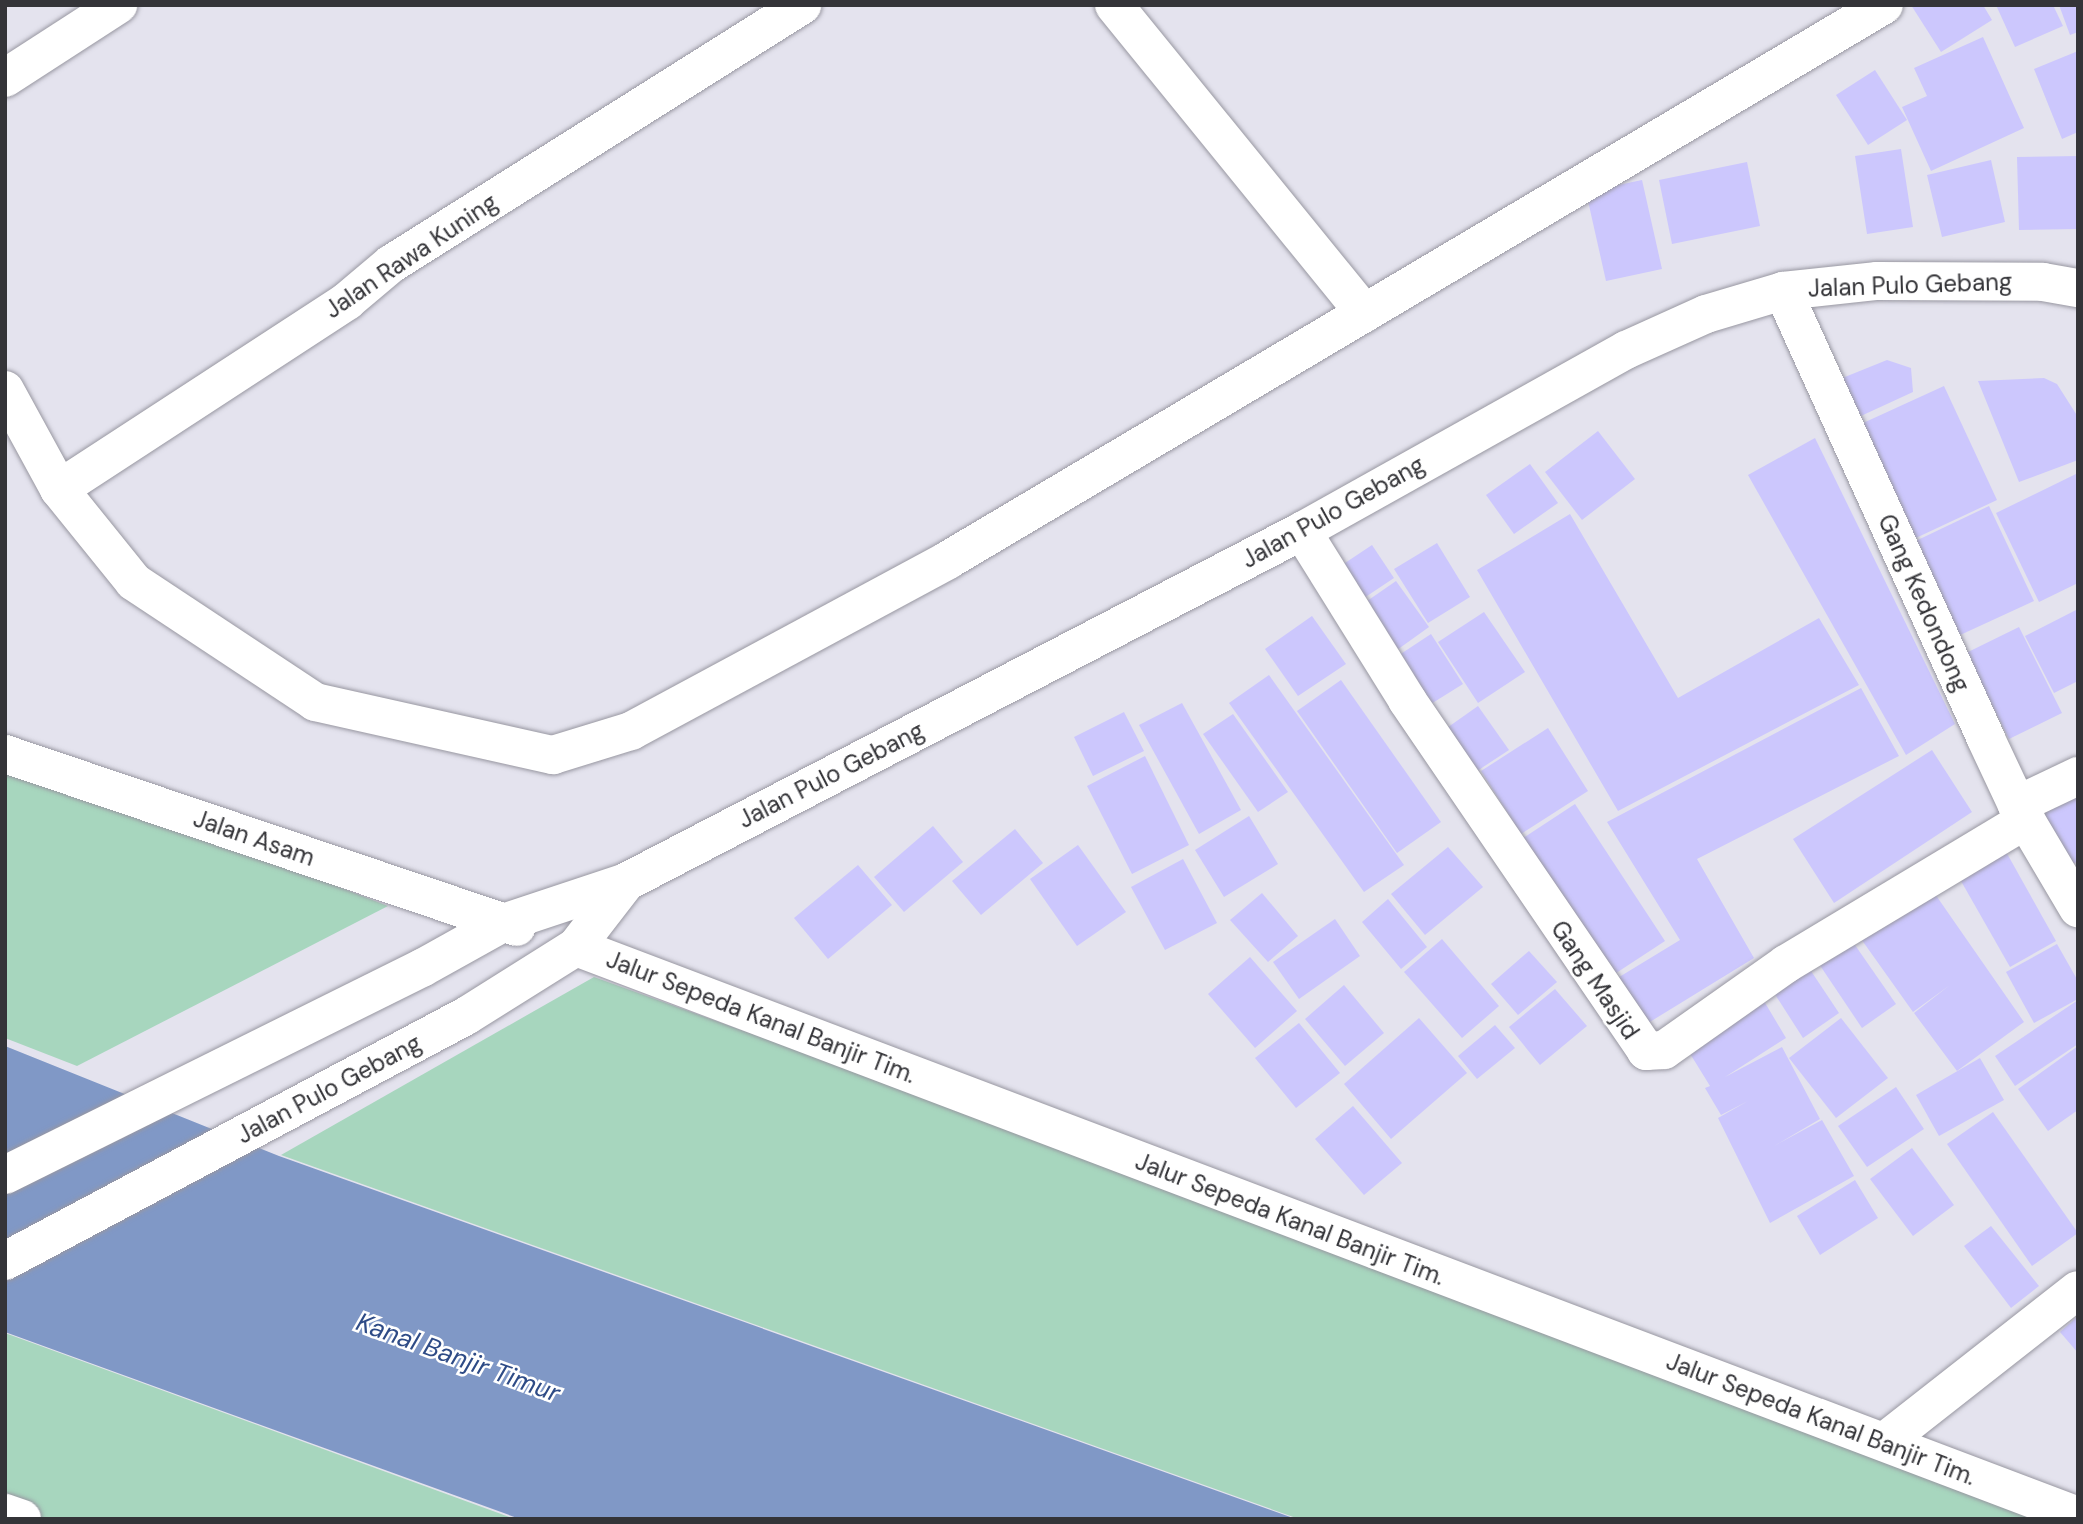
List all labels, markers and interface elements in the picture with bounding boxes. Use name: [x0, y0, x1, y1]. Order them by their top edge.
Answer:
street label: Jalan Rawa Kuning: [319, 188, 503, 324]
street label: Jalan Pulo Gebang: [1807, 267, 2013, 303]
street label: Jalan Pulo Gebang: [1237, 450, 1429, 574]
street label: Gang Kedondong: [1872, 510, 1976, 696]
street label: Jalan Pulo Gebang: [733, 716, 929, 834]
street label: Jalan Asam: [190, 804, 318, 872]
street label: Gang Masjid: [1545, 915, 1645, 1045]
street label: Jalur Sepeda Kanal Banjir Tim.: [602, 945, 920, 1089]
street label: Jalan Pulo Gebang: [232, 1028, 426, 1150]
street label: Jalur Sepeda Kanal Banjir Tim.: [1131, 1147, 1449, 1291]
water label: Kanal Banjir Timur: [352, 1307, 564, 1409]
street label: Jalur Sepeda Kanal Banjir Tim.: [1662, 1347, 1980, 1491]

